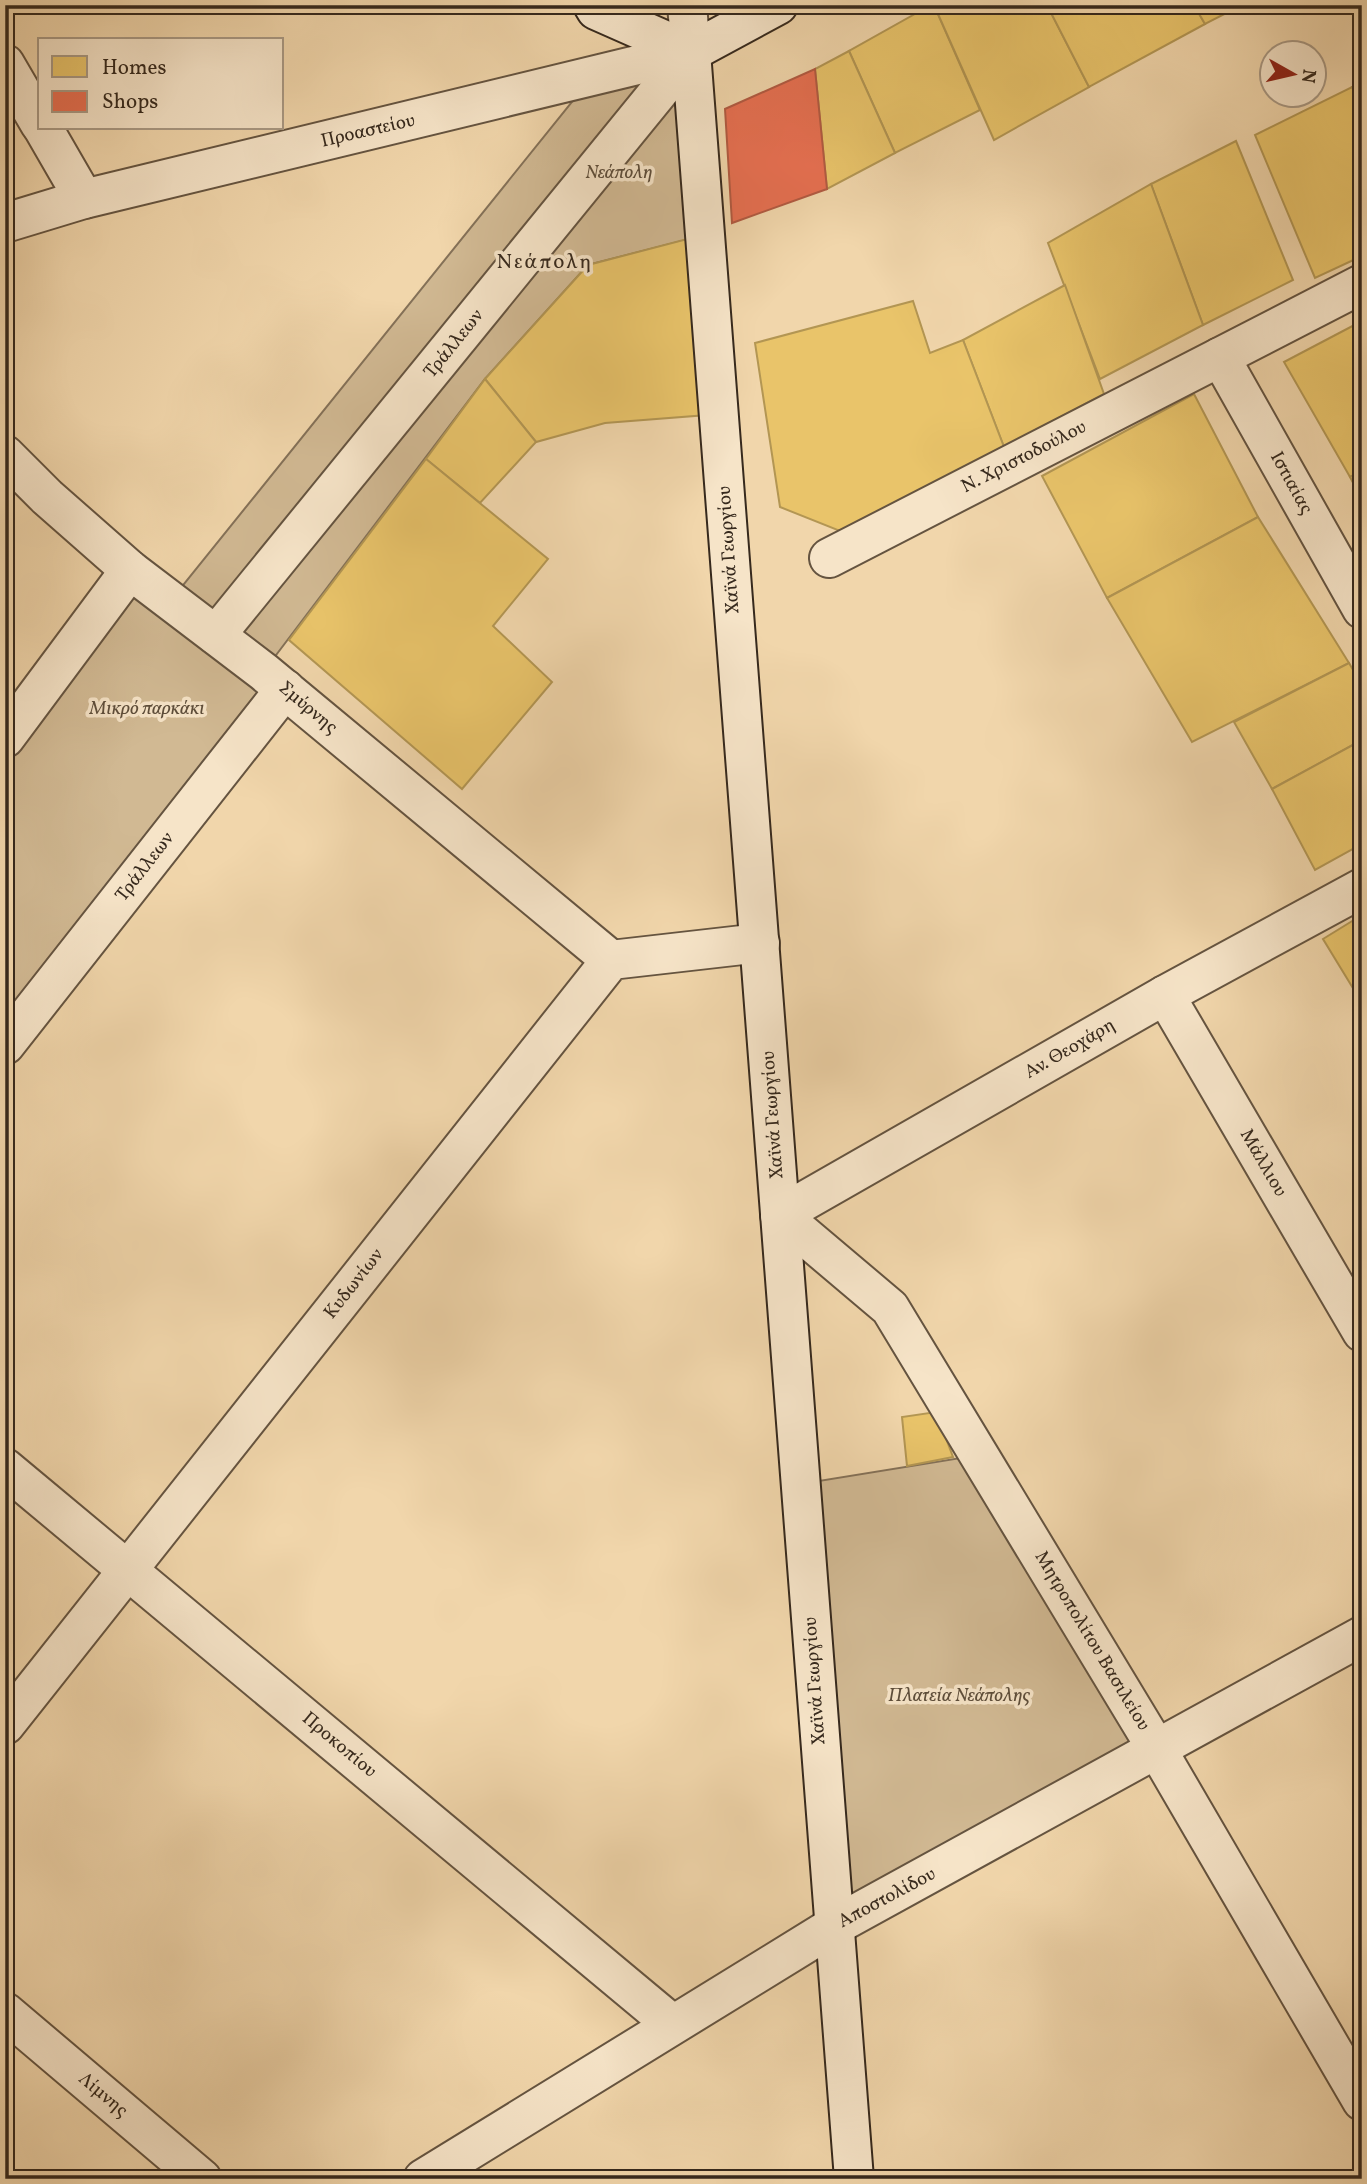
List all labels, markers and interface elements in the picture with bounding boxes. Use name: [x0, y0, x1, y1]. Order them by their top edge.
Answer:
legend: [38, 38, 284, 130]
north arrow: [1258, 38, 1328, 108]
text: Homes: [102, 54, 167, 83]
text: N: [1294, 67, 1322, 85]
text: Shops: [102, 88, 158, 117]
street label: Προαστείου: [318, 108, 418, 154]
park label: Νεάπολη: [585, 160, 653, 186]
district label: Νεάπολη: [496, 248, 594, 277]
street label: Τράλλεων: [418, 304, 490, 384]
street label: Ν. Χριστοδούλου: [957, 414, 1091, 500]
street label: Ιστιαίας: [1263, 447, 1319, 519]
street label: Χαϊνά Γεωργίου: [712, 485, 746, 615]
street label: Σμύρνης: [273, 676, 343, 740]
park label: Μικρό παρκάκι: [88, 696, 205, 722]
street label: Τράλλεων: [109, 827, 181, 907]
street label: Αν. Θεοχάρη: [1020, 1012, 1120, 1086]
street label: Χαϊνά Γεωργίου: [756, 1050, 790, 1180]
street label: Μάλλιου: [1233, 1124, 1293, 1202]
street label: Κυδωνίων: [318, 1243, 390, 1325]
street label: Μητροπολίτου Βασιλείου: [1028, 1546, 1156, 1736]
street label: Χαϊνά Γεωργίου: [798, 1616, 832, 1746]
park label: Πλατεία Νεάπολης: [888, 1683, 1031, 1709]
street label: Προκοπίου: [296, 1706, 382, 1784]
street label: Αποστολίδου: [833, 1861, 941, 1935]
street label: Λίμνης: [73, 2066, 133, 2124]

